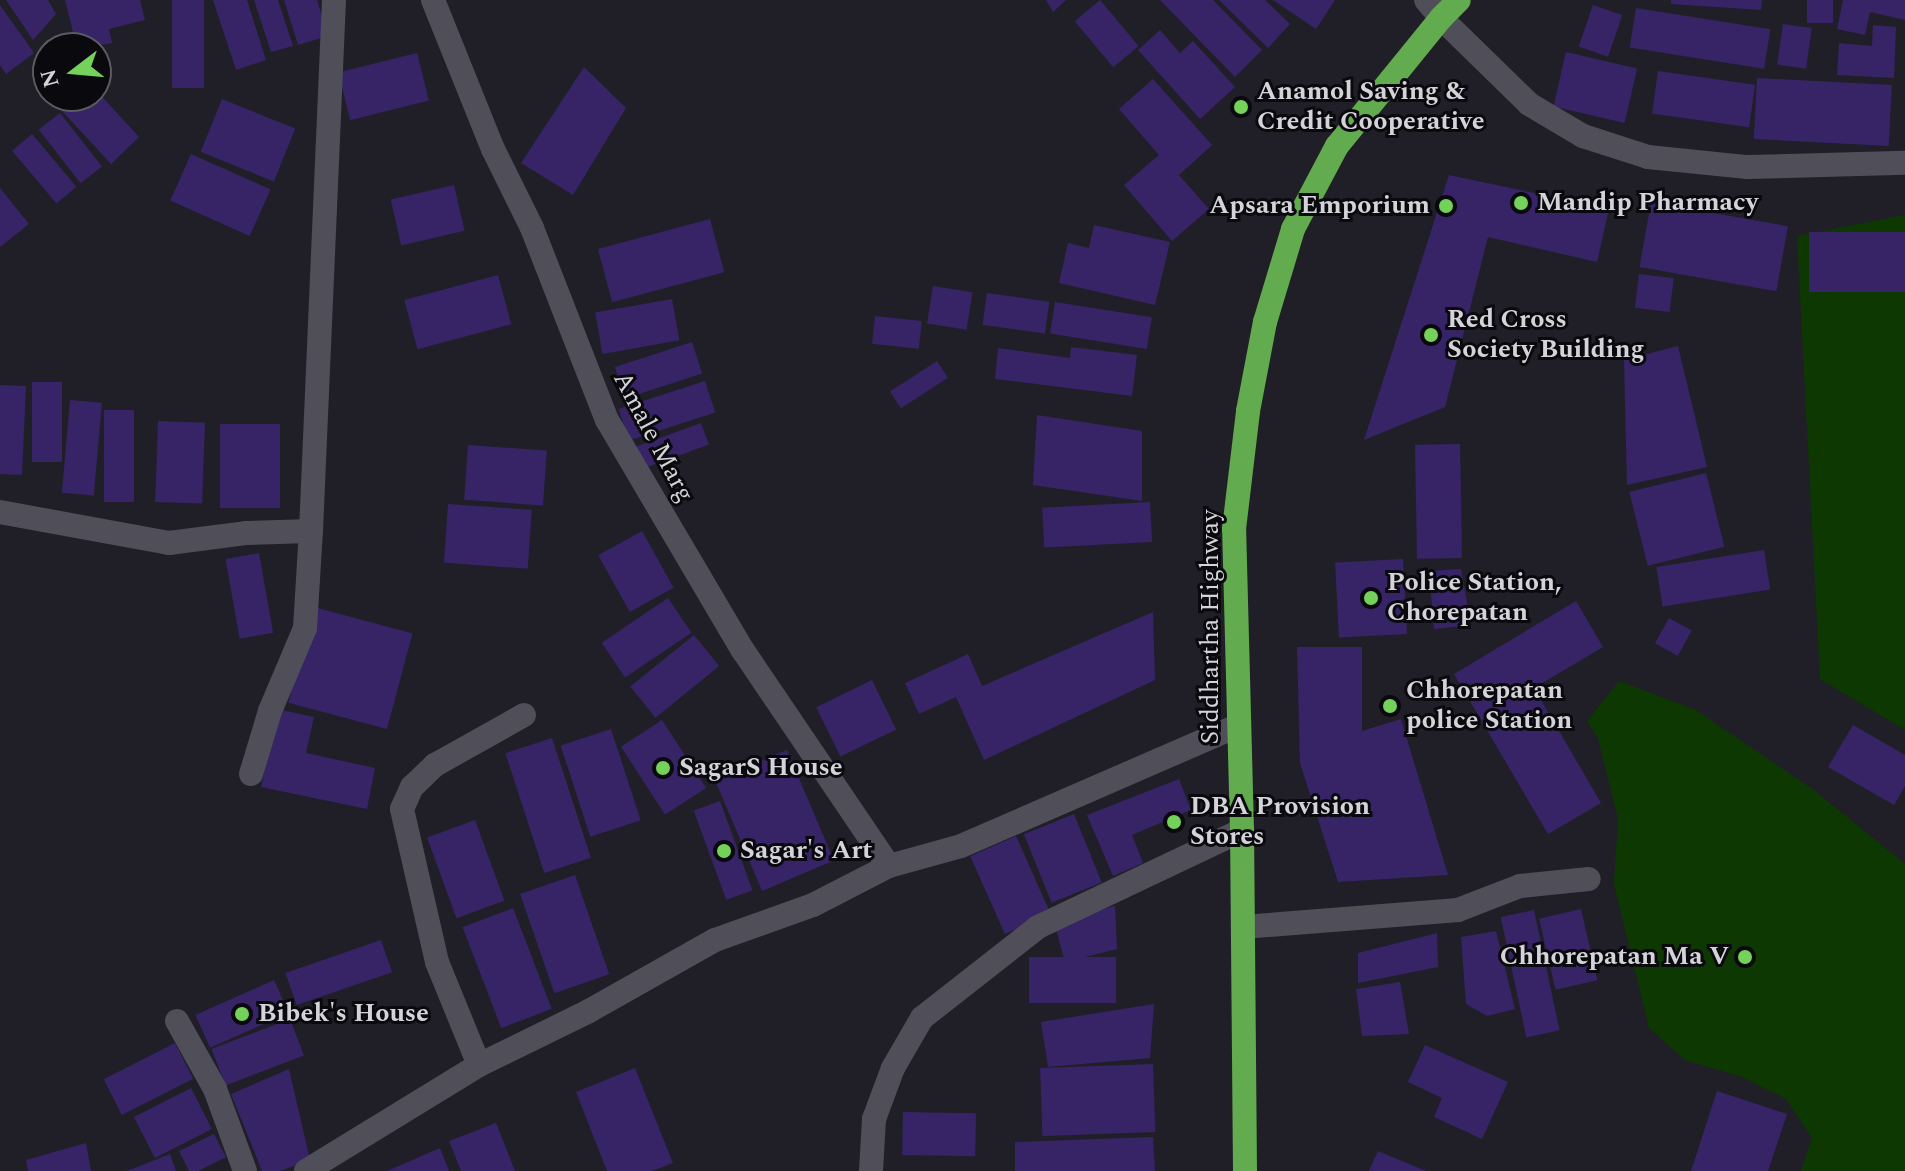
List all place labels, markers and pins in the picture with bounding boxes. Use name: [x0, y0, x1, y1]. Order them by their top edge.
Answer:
place label: Anamol Saving & Credit Cooperative: [1257, 76, 1485, 138]
marker: Anamol Saving & Credit Cooperative: [1232, 98, 1250, 116]
place label: Mandip Pharmacy: [1537, 187, 1758, 219]
place label: Apsara Emporium: [1209, 190, 1430, 222]
marker: Mandip Pharmacy: [1512, 194, 1530, 212]
marker: Apsara Emporium: [1437, 197, 1455, 215]
place label: Red Cross Society Building: [1447, 304, 1645, 366]
marker: Red Cross Society Building: [1422, 326, 1440, 344]
place label: Police Station, Chorepatan: [1387, 567, 1562, 628]
marker: Police Station, Chorepatan: [1362, 589, 1380, 607]
place label: Chhorepatan police Station: [1406, 675, 1572, 736]
marker: Chhorepatan police Station: [1381, 697, 1399, 715]
place label: SagarS House: [679, 752, 843, 784]
marker: SagarS House: [654, 759, 672, 777]
place label: DBA Provision Stores: [1190, 791, 1370, 852]
marker: DBA Provision Stores: [1165, 813, 1183, 831]
place label: Sagar's Art: [740, 835, 872, 867]
marker: Sagar's Art: [715, 842, 733, 860]
place label: Chhorepatan Ma V: [1500, 941, 1729, 973]
marker: Chhorepatan Ma V: [1736, 948, 1754, 966]
place label: Bibek's House: [258, 998, 429, 1030]
marker: Bibek's House: [233, 1005, 251, 1023]

